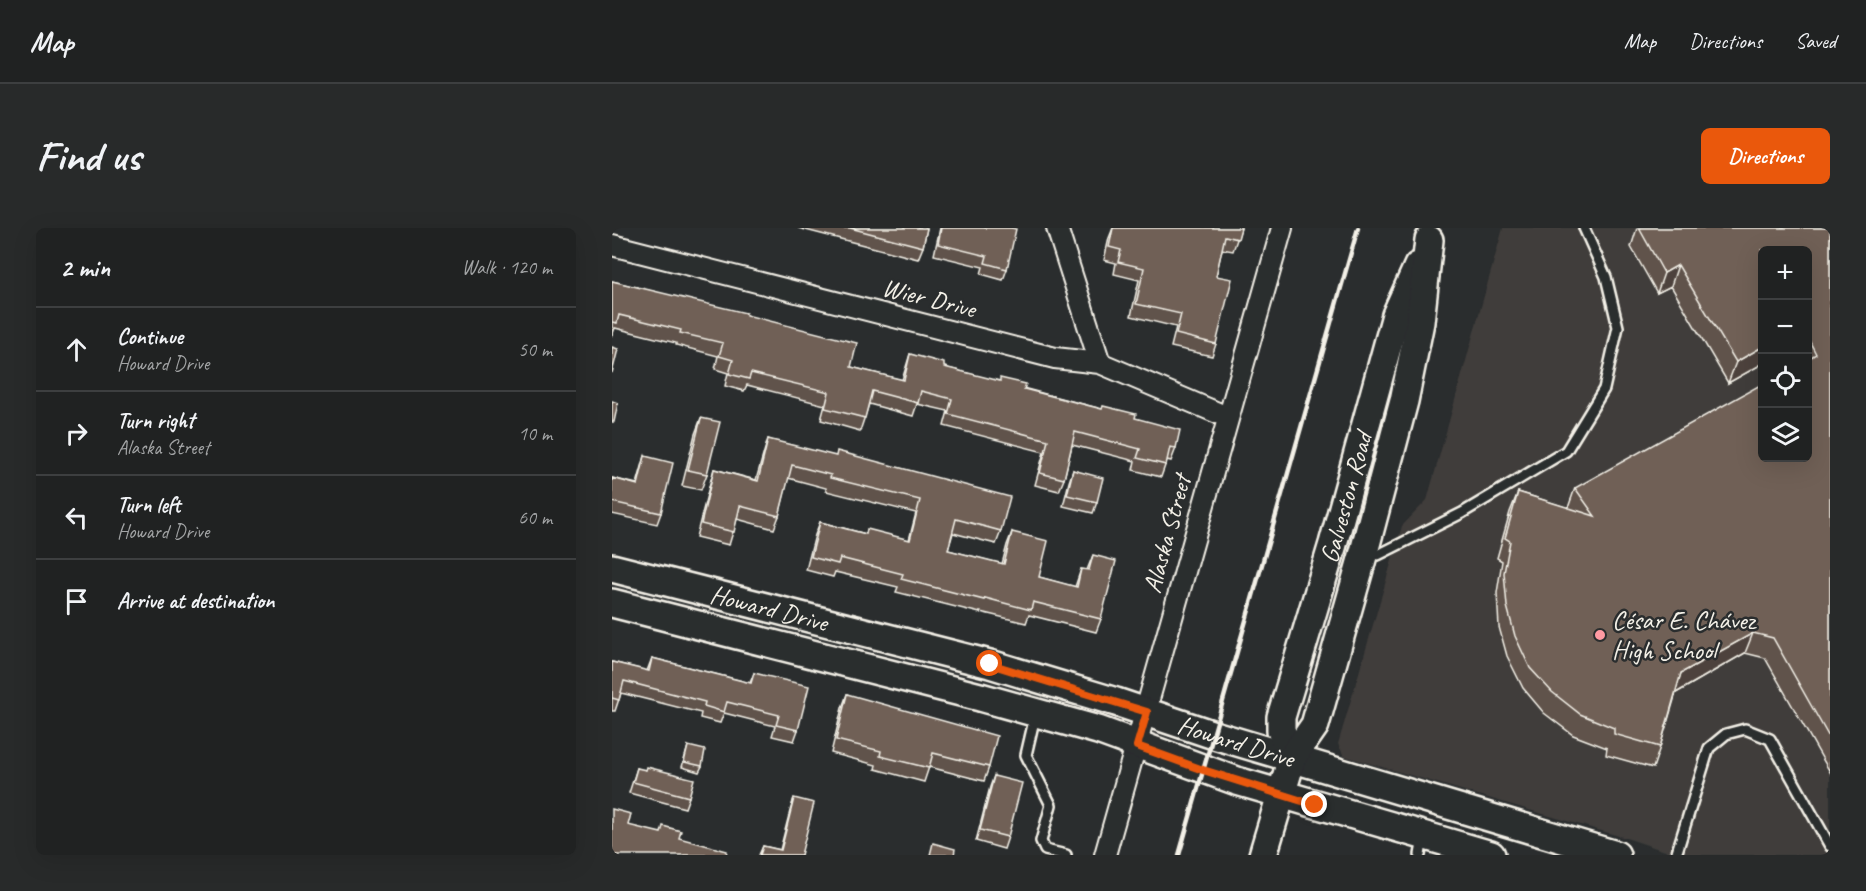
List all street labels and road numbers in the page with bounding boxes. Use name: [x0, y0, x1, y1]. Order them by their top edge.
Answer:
street label: Wier Drive: [879, 271, 981, 326]
street label: Galveston Road: [1312, 425, 1380, 567]
street label: Alaska Street: [1135, 468, 1199, 596]
street label: Howard Drive: [707, 577, 834, 639]
street label: Howard Drive: [1174, 708, 1301, 775]

